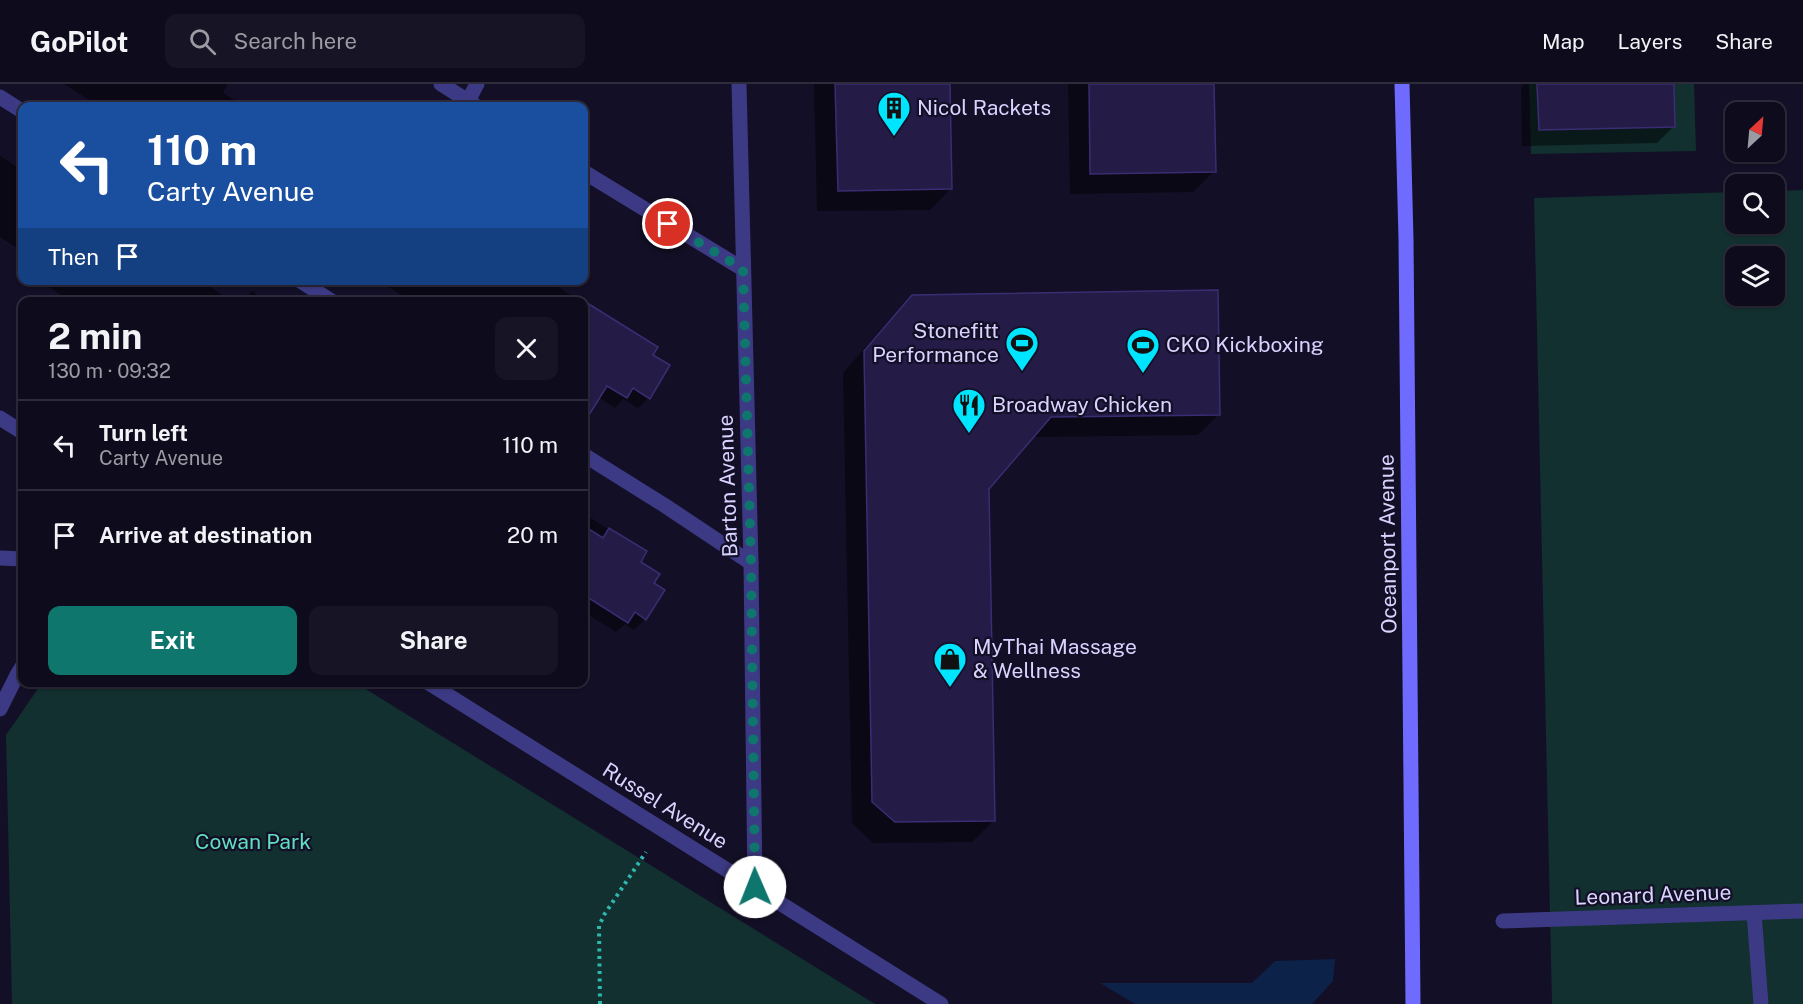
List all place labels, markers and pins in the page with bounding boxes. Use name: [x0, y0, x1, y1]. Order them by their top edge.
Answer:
building icon: Nicol Rackets: [876, 90, 912, 137]
place label: Nicol Rackets: [917, 95, 1051, 120]
pin: [642, 198, 693, 249]
place label: Stonefitt Performance: [872, 318, 999, 367]
sports icon: Stonefitt Performance: [1004, 325, 1040, 372]
sports icon: CKO Kickboxing: [1125, 327, 1161, 374]
place label: CKO Kickboxing: [1166, 332, 1324, 357]
restaurant icon: Broadway Chicken: [951, 387, 987, 434]
place label: Broadway Chicken: [992, 392, 1172, 417]
place label: MyThai Massage & Wellness: [973, 634, 1137, 683]
shop icon: MyThai Massage & Wellness: [932, 641, 968, 688]

